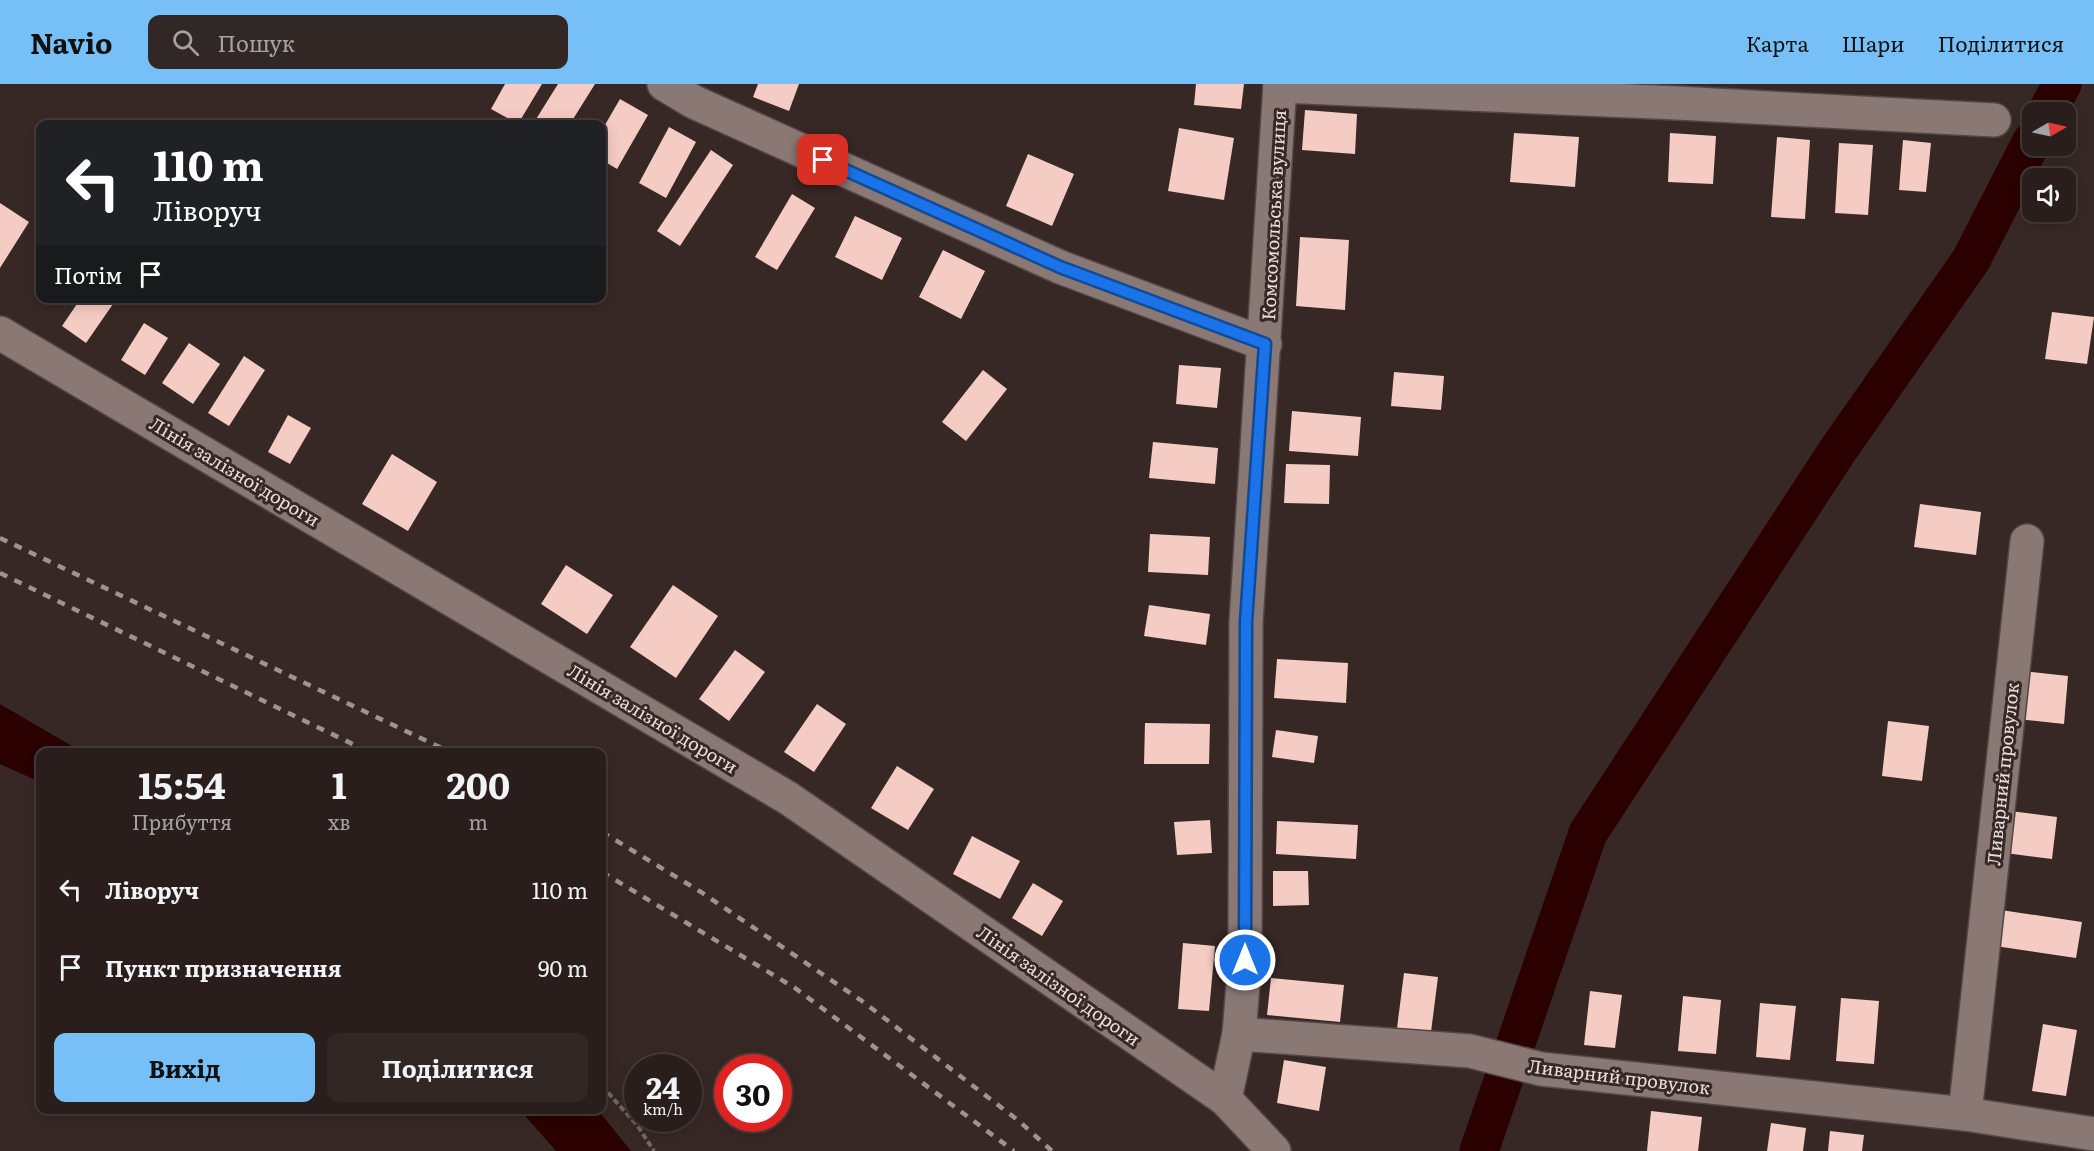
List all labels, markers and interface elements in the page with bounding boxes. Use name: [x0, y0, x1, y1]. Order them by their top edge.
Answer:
search box: [148, 15, 568, 69]
text: Navio: [30, 21, 112, 63]
icon: search: [169, 26, 202, 59]
text: Пошук: [217, 26, 295, 59]
text: Карта: [1746, 27, 1809, 58]
text: Шари: [1842, 27, 1905, 58]
text: Поділитися: [1938, 27, 2064, 58]
north arrow: [2022, 102, 2076, 156]
map controls: [2022, 102, 2076, 222]
street label: Комсомольська вулиця: [1254, 109, 1292, 321]
text: 110 m: [153, 132, 264, 194]
pin: [797, 134, 848, 185]
icon: arrive: [806, 143, 839, 176]
icon: left: [54, 144, 132, 222]
button: sound: [2022, 168, 2076, 222]
text: Ліворуч: [153, 189, 262, 229]
text: Потім: [54, 258, 122, 291]
icon: arrive: [134, 258, 167, 291]
street label: Лінія залізної дороги: [145, 410, 325, 532]
street label: Лінія залізної дороги: [563, 657, 743, 779]
street label: Ливарний провулок: [1979, 681, 2025, 867]
text: 15:54: [138, 757, 226, 810]
text: 1: [332, 757, 347, 810]
text: 200: [446, 757, 510, 810]
text: Прибуття: [132, 806, 232, 836]
text: хв: [328, 806, 351, 836]
text: m: [469, 806, 488, 836]
icon: left: [54, 873, 87, 906]
text: Ліворуч: [105, 873, 199, 906]
text: 110 m: [532, 873, 588, 906]
street label: Лінія залізної дороги: [972, 918, 1146, 1052]
position arrow: [1213, 928, 1277, 992]
icon: arrive: [54, 951, 87, 984]
text: Пункт призначення: [105, 951, 342, 984]
text: 90 m: [538, 951, 588, 984]
button: Вихід: [54, 1033, 315, 1102]
button: Поділитися: [327, 1033, 588, 1102]
street label: Ливарний провулок: [1526, 1051, 1712, 1101]
speed limit sign: 30: [714, 1054, 792, 1132]
text: 24: [646, 1064, 680, 1108]
text: km/h: [643, 1097, 683, 1120]

